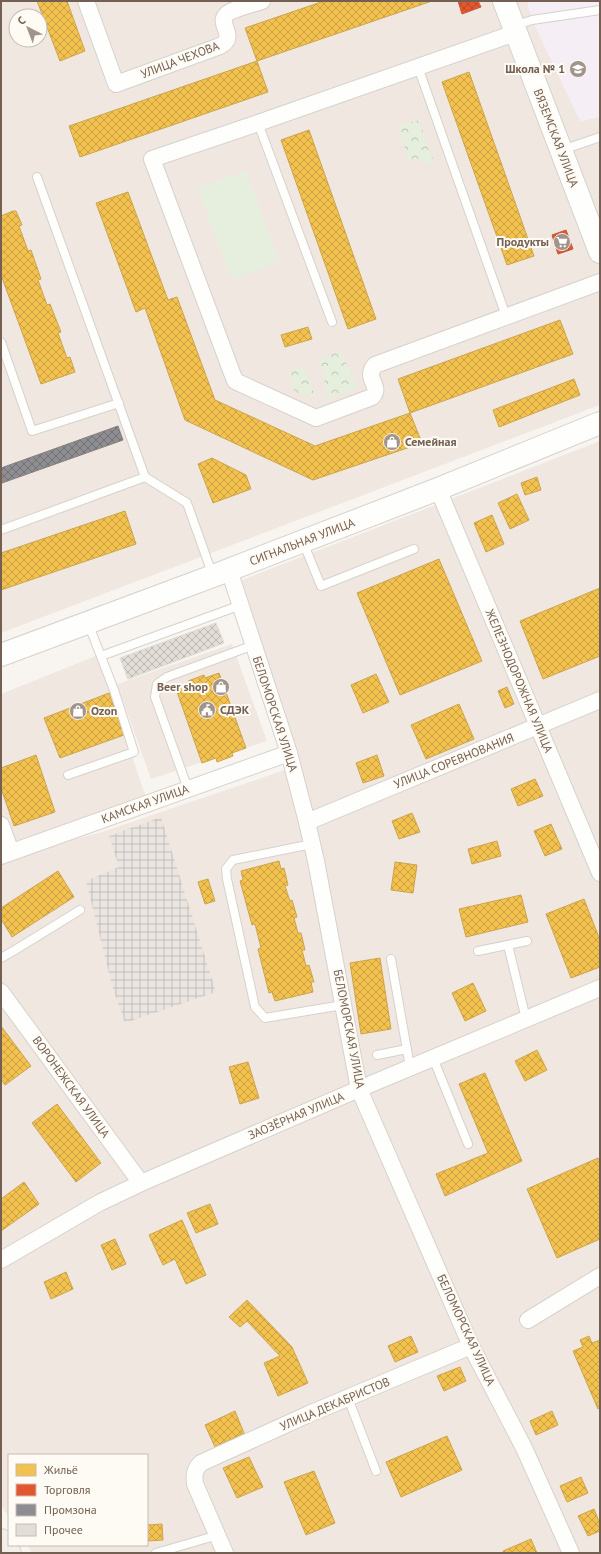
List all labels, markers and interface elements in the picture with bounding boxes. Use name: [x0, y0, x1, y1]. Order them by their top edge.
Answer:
north arrow: [8, 8, 48, 48]
text: С: [14, 13, 28, 28]
street label: УЛИЦА ЧЕХОВА: [138, 38, 221, 81]
school or university icon: Школа № 1: [568, 59, 588, 79]
place label: Школа № 1: [505, 61, 565, 76]
street label: ВЯЗЕМСКАЯ УЛИЦА: [531, 86, 582, 189]
supermarket icon: Продукты: [552, 232, 572, 252]
place label: Продукты: [497, 234, 549, 249]
shop icon: Семейная: [382, 432, 402, 452]
place label: Семейная: [405, 434, 456, 449]
street label: СИГНАЛЬНАЯ УЛИЦА: [247, 515, 357, 569]
street label: ЖЕЛЕЗНОДОРОЖНАЯ УЛИЦА: [482, 606, 557, 755]
street label: БЕЛОМОРСКАЯ УЛИЦА: [250, 654, 301, 774]
shop icon: Beer shop: [211, 677, 231, 697]
place label: Beer shop: [157, 679, 209, 694]
public building icon: СДЭК: [197, 700, 217, 720]
shop icon: Ozon: [68, 701, 88, 721]
place label: СДЭК: [220, 702, 250, 717]
place label: Ozon: [91, 703, 117, 718]
street label: УЛИЦА СОРЕВНОВАНИЯ: [392, 730, 516, 792]
street label: КАМСКАЯ УЛИЦА: [99, 781, 191, 826]
street label: БЕЛОМОРСКАЯ УЛИЦА: [331, 968, 368, 1090]
street label: ВОРОНЕЖСКАЯ УЛИЦА: [30, 1033, 113, 1140]
street label: ЗАОЗЁРНАЯ УЛИЦА: [245, 1089, 346, 1143]
street label: БЕЛОМОРСКАЯ УЛИЦА: [434, 1272, 499, 1388]
street label: УЛИЦА ДЕКАБРИСТОВ: [278, 1374, 392, 1433]
legend: [8, 1454, 148, 1546]
text: Жильё: [43, 1462, 78, 1477]
text: Торговля: [44, 1482, 90, 1497]
text: Промзона: [44, 1502, 97, 1517]
text: Прочее: [44, 1522, 83, 1537]

